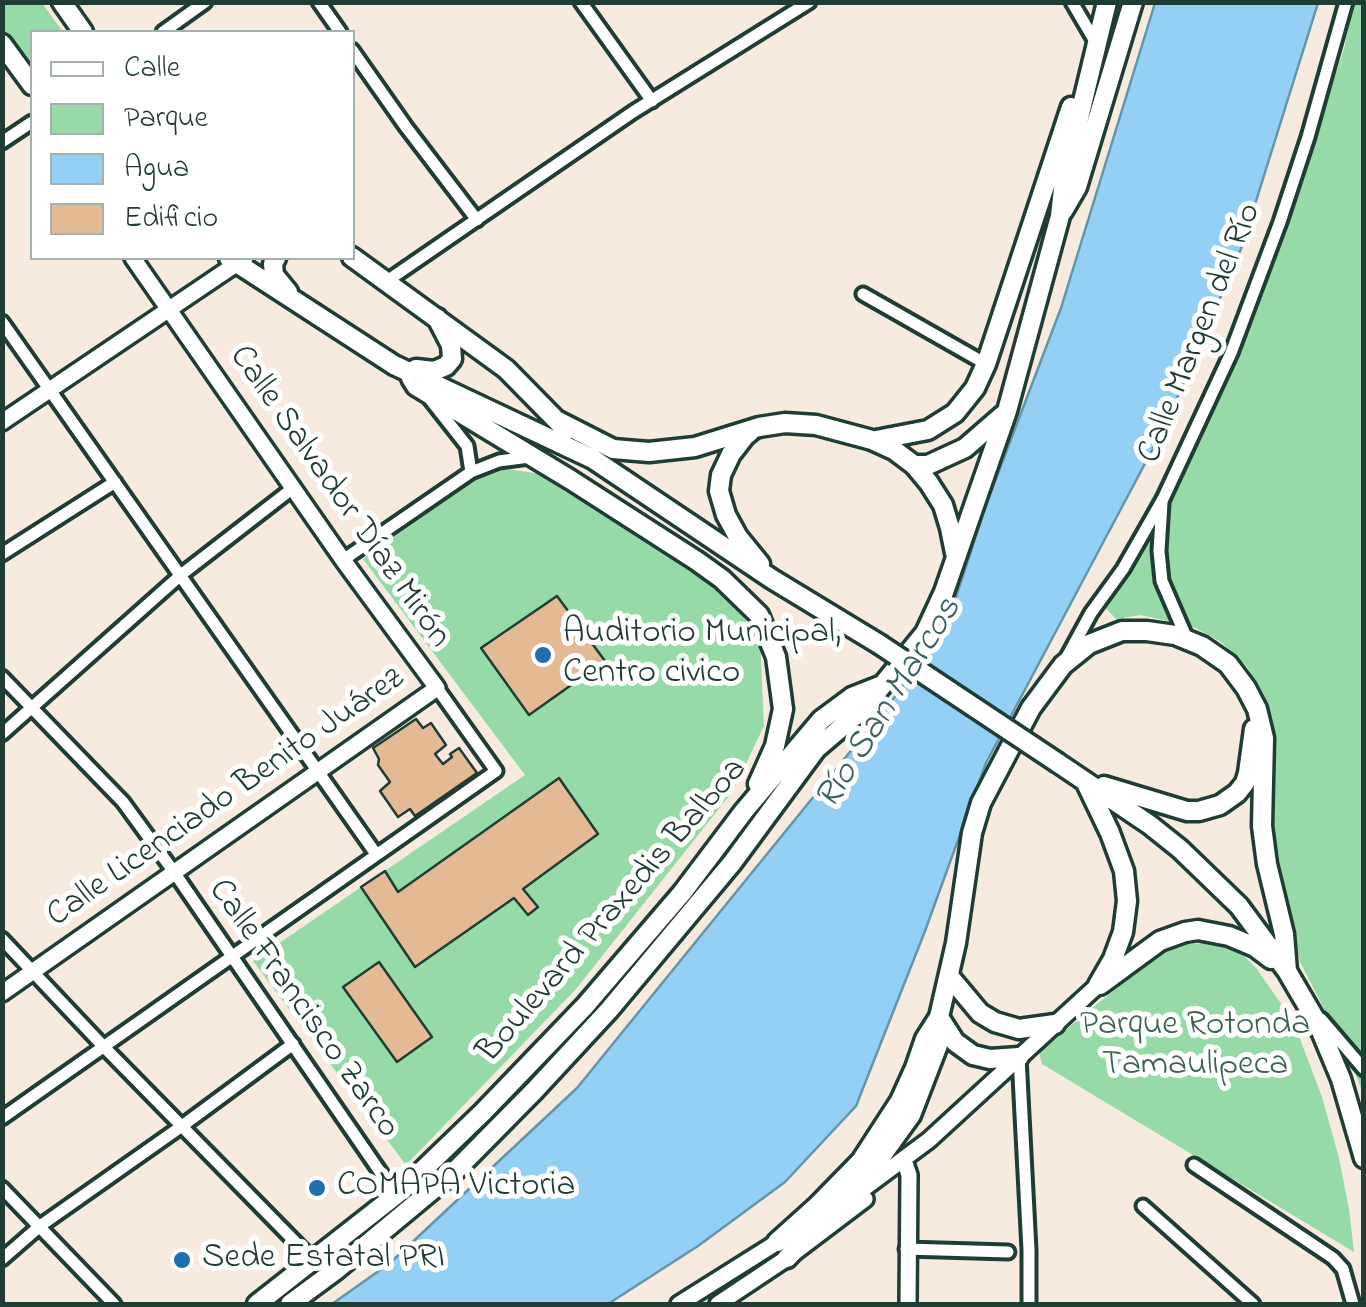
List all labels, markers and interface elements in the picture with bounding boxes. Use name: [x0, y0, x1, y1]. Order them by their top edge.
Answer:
legend: [30, 30, 355, 260]
text: Calle: [124, 47, 180, 91]
text: Parque: [124, 97, 208, 141]
text: Agua: [124, 147, 189, 191]
text: Edificio: [124, 197, 218, 241]
street label: Calle Margen del Río: [1131, 198, 1273, 470]
street label: Calle Salvador Díaz Mirón: [218, 339, 458, 657]
water label: Río San Marcos: [808, 590, 974, 820]
place label: Auditorio Municipal, Centro civico: [563, 614, 841, 696]
marker: Auditorio Municipal, Centro civico: [532, 644, 554, 666]
street label: Calle Licenciado Benito Juárez: [40, 659, 414, 939]
street label: Boulevard Praxedis Balboa: [470, 751, 758, 1073]
street label: Calle Francisco Zarco: [197, 872, 407, 1148]
park label: Parque Rotonda Tamaulipeca: [1080, 1006, 1310, 1088]
place label: COMAPA Victoria: [337, 1167, 575, 1209]
marker: COMAPA Victoria: [306, 1177, 328, 1199]
place label: Sede Estatal PRI: [202, 1239, 445, 1281]
marker: Sede Estatal PRI: [171, 1249, 193, 1271]

